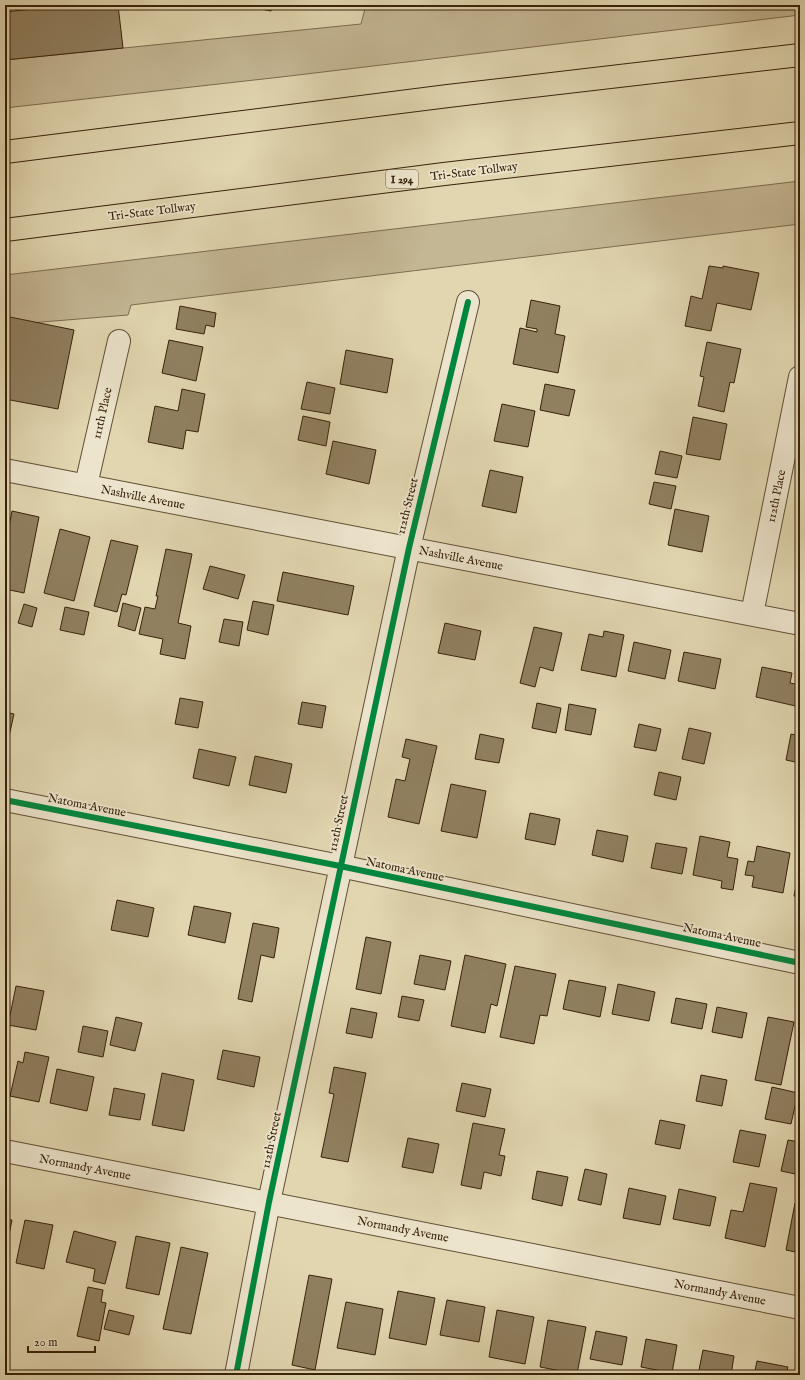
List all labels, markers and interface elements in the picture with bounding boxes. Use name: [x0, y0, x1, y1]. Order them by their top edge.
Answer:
street label: Tri-State Tollway: [429, 159, 519, 184]
road number: I 294: [386, 170, 418, 188]
street label: Tri-State Tollway: [107, 199, 197, 224]
street label: 111th Place: [89, 385, 116, 440]
street label: 112th Place: [764, 468, 790, 524]
street label: 112th Street: [393, 476, 422, 536]
street label: Nashville Avenue: [100, 482, 187, 513]
street label: Nashville Avenue: [418, 543, 505, 574]
street label: Natoma Avenue: [46, 791, 128, 821]
street label: 112th Street: [325, 793, 352, 853]
street label: Natoma Avenue: [364, 854, 446, 885]
street label: Natoma Avenue: [681, 920, 763, 951]
street label: 112th Street: [258, 1110, 285, 1170]
street label: Normandy Avenue: [38, 1151, 133, 1184]
street label: Normandy Avenue: [356, 1213, 451, 1246]
street label: Normandy Avenue: [673, 1276, 768, 1309]
scale bar: [28, 1328, 95, 1354]
text: 20 m: [34, 1335, 57, 1350]

